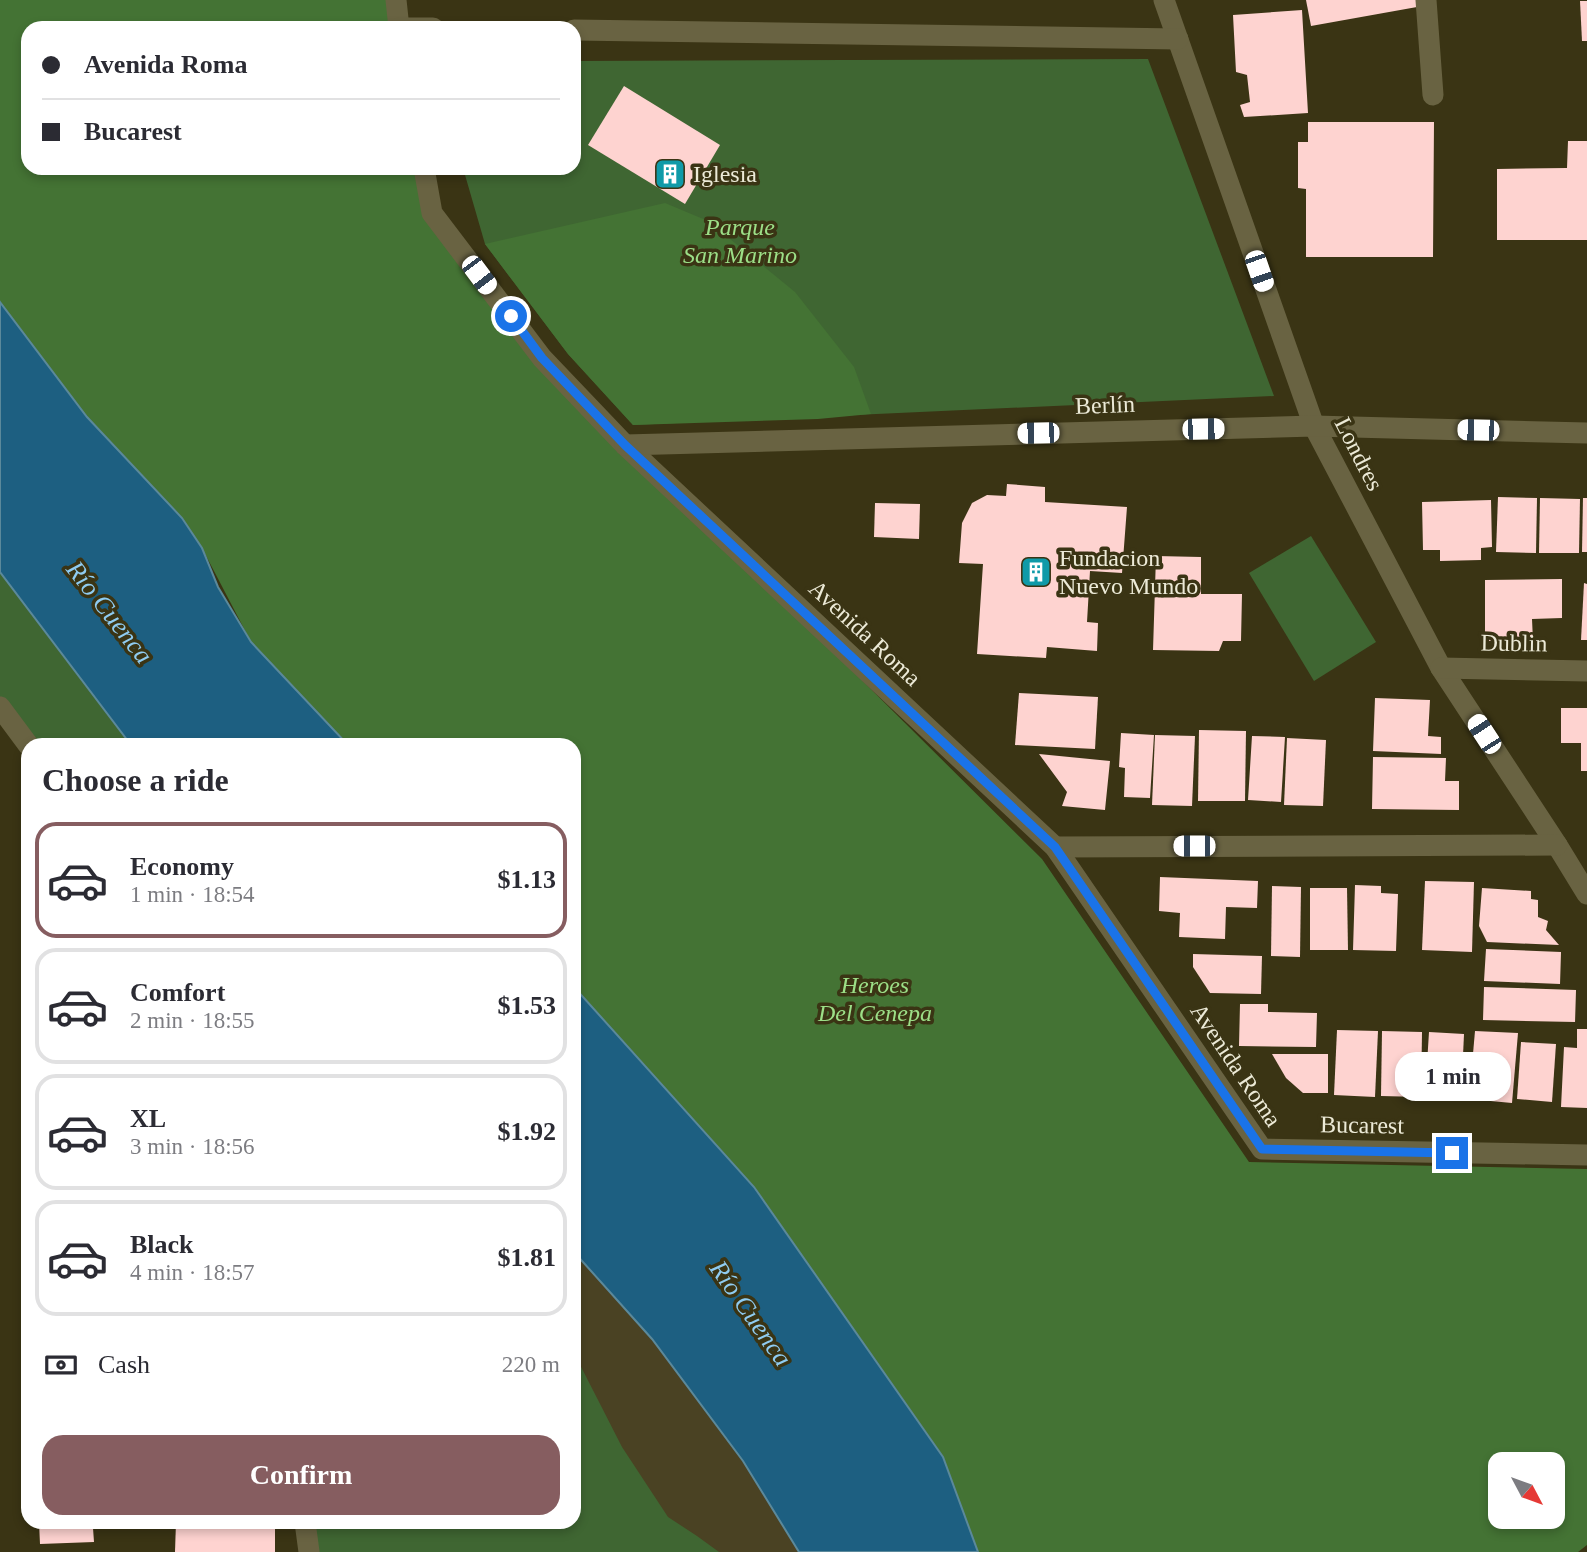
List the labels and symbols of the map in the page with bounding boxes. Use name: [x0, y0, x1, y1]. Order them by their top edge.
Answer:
building icon: Iglesia: [653, 157, 687, 191]
place label: Iglesia: [693, 161, 757, 187]
park label: Parque San Marino: [683, 214, 797, 268]
car: [1243, 248, 1276, 294]
car: [458, 252, 501, 298]
route start: [495, 300, 527, 332]
street label: Berlín: [1075, 391, 1135, 419]
street label: Londres: [1330, 413, 1388, 495]
car: [1182, 418, 1225, 440]
car: [1457, 419, 1500, 441]
car: [1017, 422, 1060, 444]
place label: Fundacion Nuevo Mundo: [1059, 545, 1198, 599]
water label: Río Cuenca: [60, 555, 159, 669]
building icon: Fundacion Nuevo Mundo: [1019, 555, 1053, 589]
street label: Avenida Roma: [804, 575, 926, 691]
street label: Dublin: [1480, 629, 1548, 657]
car: [1464, 711, 1505, 757]
car: [1174, 836, 1216, 857]
park label: Heroes Del Cenepa: [817, 972, 932, 1026]
street label: Avenida Roma: [1185, 999, 1287, 1132]
callout: 1 min: [1394, 1052, 1510, 1100]
street label: Bucarest: [1320, 1111, 1405, 1139]
route end: [1436, 1137, 1468, 1169]
water label: Río Cuenca: [703, 1254, 797, 1372]
north arrow: [1488, 1452, 1564, 1530]

